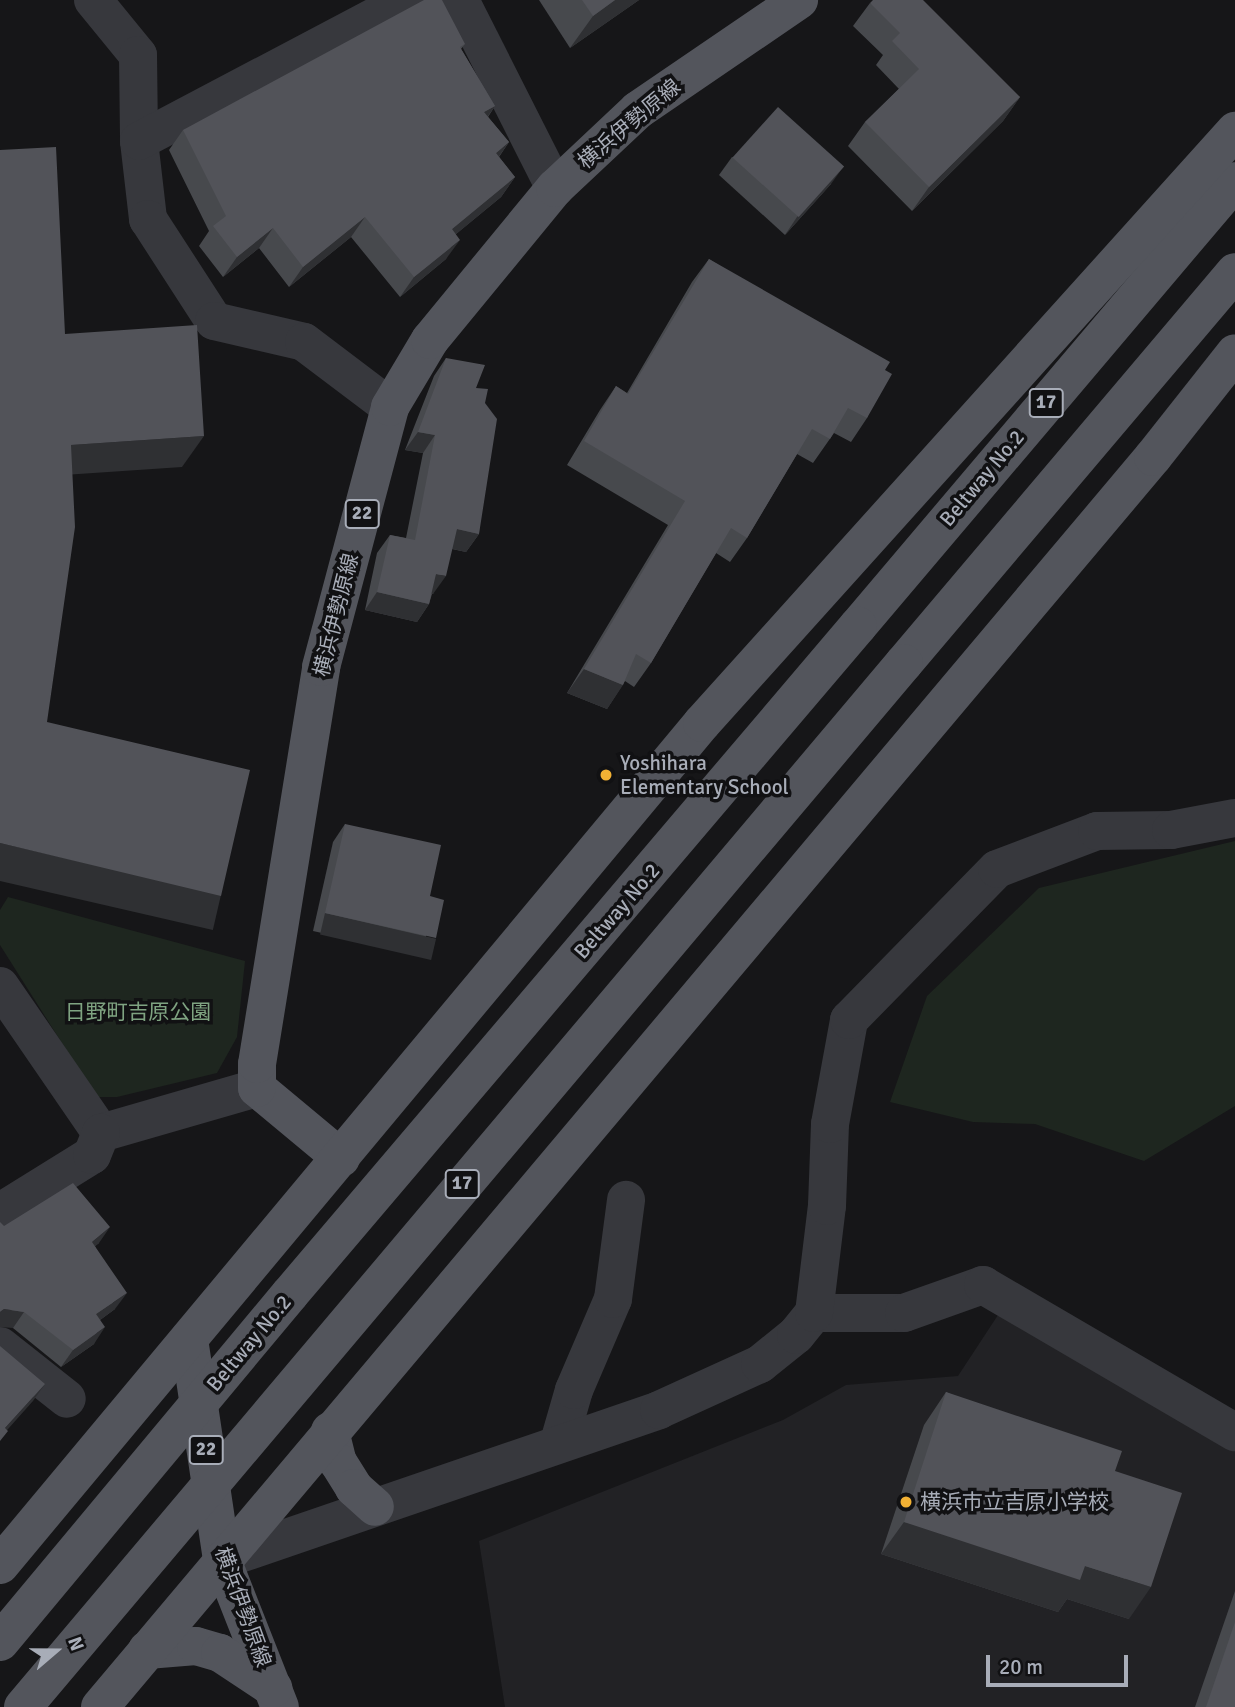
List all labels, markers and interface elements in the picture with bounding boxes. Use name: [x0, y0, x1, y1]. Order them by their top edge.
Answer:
street label: 横浜伊勢原線: [573, 74, 685, 174]
road number: 17: [1028, 388, 1064, 418]
street label: Beltway No.2: [934, 425, 1030, 531]
road number: 22: [344, 499, 380, 530]
street label: 横浜伊勢原線: [309, 551, 363, 679]
place label: Yoshihara Elementary School: [620, 750, 789, 800]
marker: Yoshihara Elementary School: [598, 767, 614, 783]
street label: Beltway No.2: [569, 858, 665, 964]
park label: 日野町吉原公園: [65, 999, 211, 1025]
road number: 17: [444, 1168, 480, 1200]
street label: Beltway No.2: [201, 1290, 297, 1396]
road number: 22: [188, 1434, 224, 1466]
place label: 横浜市立吉原小学校: [920, 1489, 1109, 1515]
marker: 横浜市立吉原小学校: [898, 1494, 914, 1510]
street label: 横浜伊勢原線: [210, 1543, 276, 1671]
north arrow: [21, 1616, 91, 1686]
text: N: [62, 1634, 89, 1654]
scale bar: [990, 1640, 1132, 1684]
text: 20 m: [999, 1654, 1043, 1680]

